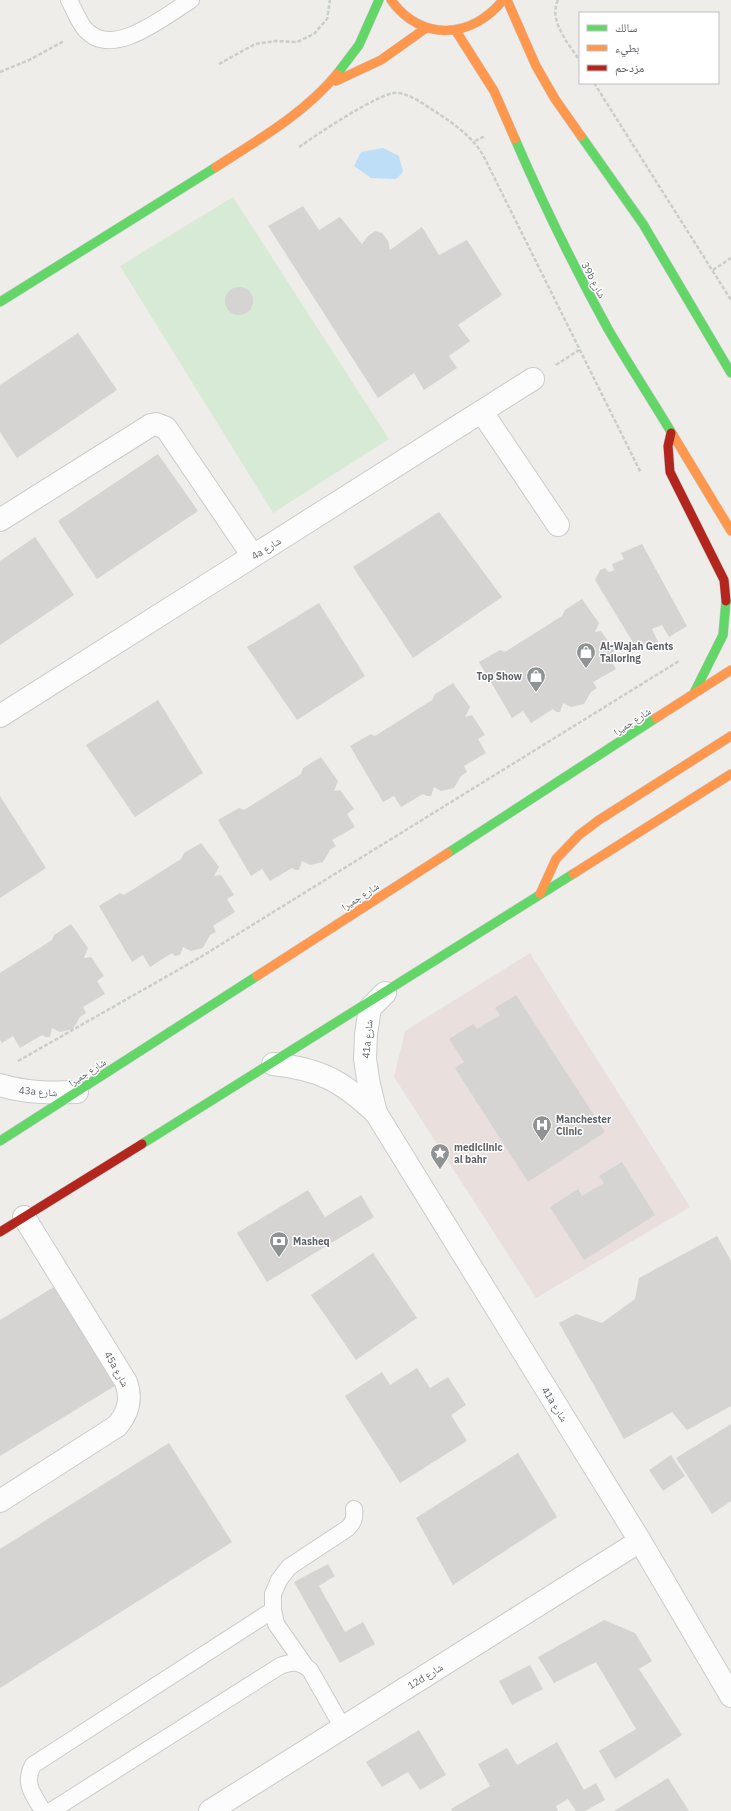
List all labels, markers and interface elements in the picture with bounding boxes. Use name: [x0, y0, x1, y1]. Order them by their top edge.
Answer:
legend: [579, 12, 719, 84]
text: سالك: [615, 20, 637, 35]
text: بطيء: [615, 40, 639, 58]
text: مزدحم: [615, 60, 644, 76]
street label: 39b شارع: [579, 260, 609, 301]
street label: 4a شارع: [249, 534, 284, 563]
place label: Al-Wajah Gents Tailoring: [600, 640, 673, 665]
shop icon: Al-Wajah Gents Tailoring: [575, 641, 597, 669]
shop icon: Top Show: [525, 665, 547, 693]
place label: Top Show: [477, 670, 523, 683]
street label: شارع جميرا: [611, 704, 654, 738]
street label: شارع جميرا: [339, 879, 382, 913]
street label: 41a شارع: [359, 1019, 376, 1059]
street label: شارع جميرا: [66, 1055, 109, 1089]
street label: 43a شارع: [18, 1084, 58, 1099]
place label: Manchester Clinic: [556, 1113, 611, 1138]
hospital icon: Manchester Clinic: [531, 1114, 553, 1142]
place label: mediclinic al bahr: [454, 1141, 503, 1166]
place icon: mediclinic al bahr: [429, 1142, 451, 1170]
bank icon: Masheq: [268, 1230, 290, 1258]
place label: Masheq: [293, 1235, 330, 1248]
street label: 45a شارع: [101, 1349, 132, 1390]
street label: 41a شارع: [539, 1384, 571, 1424]
street label: 12d شارع: [405, 1660, 446, 1692]

